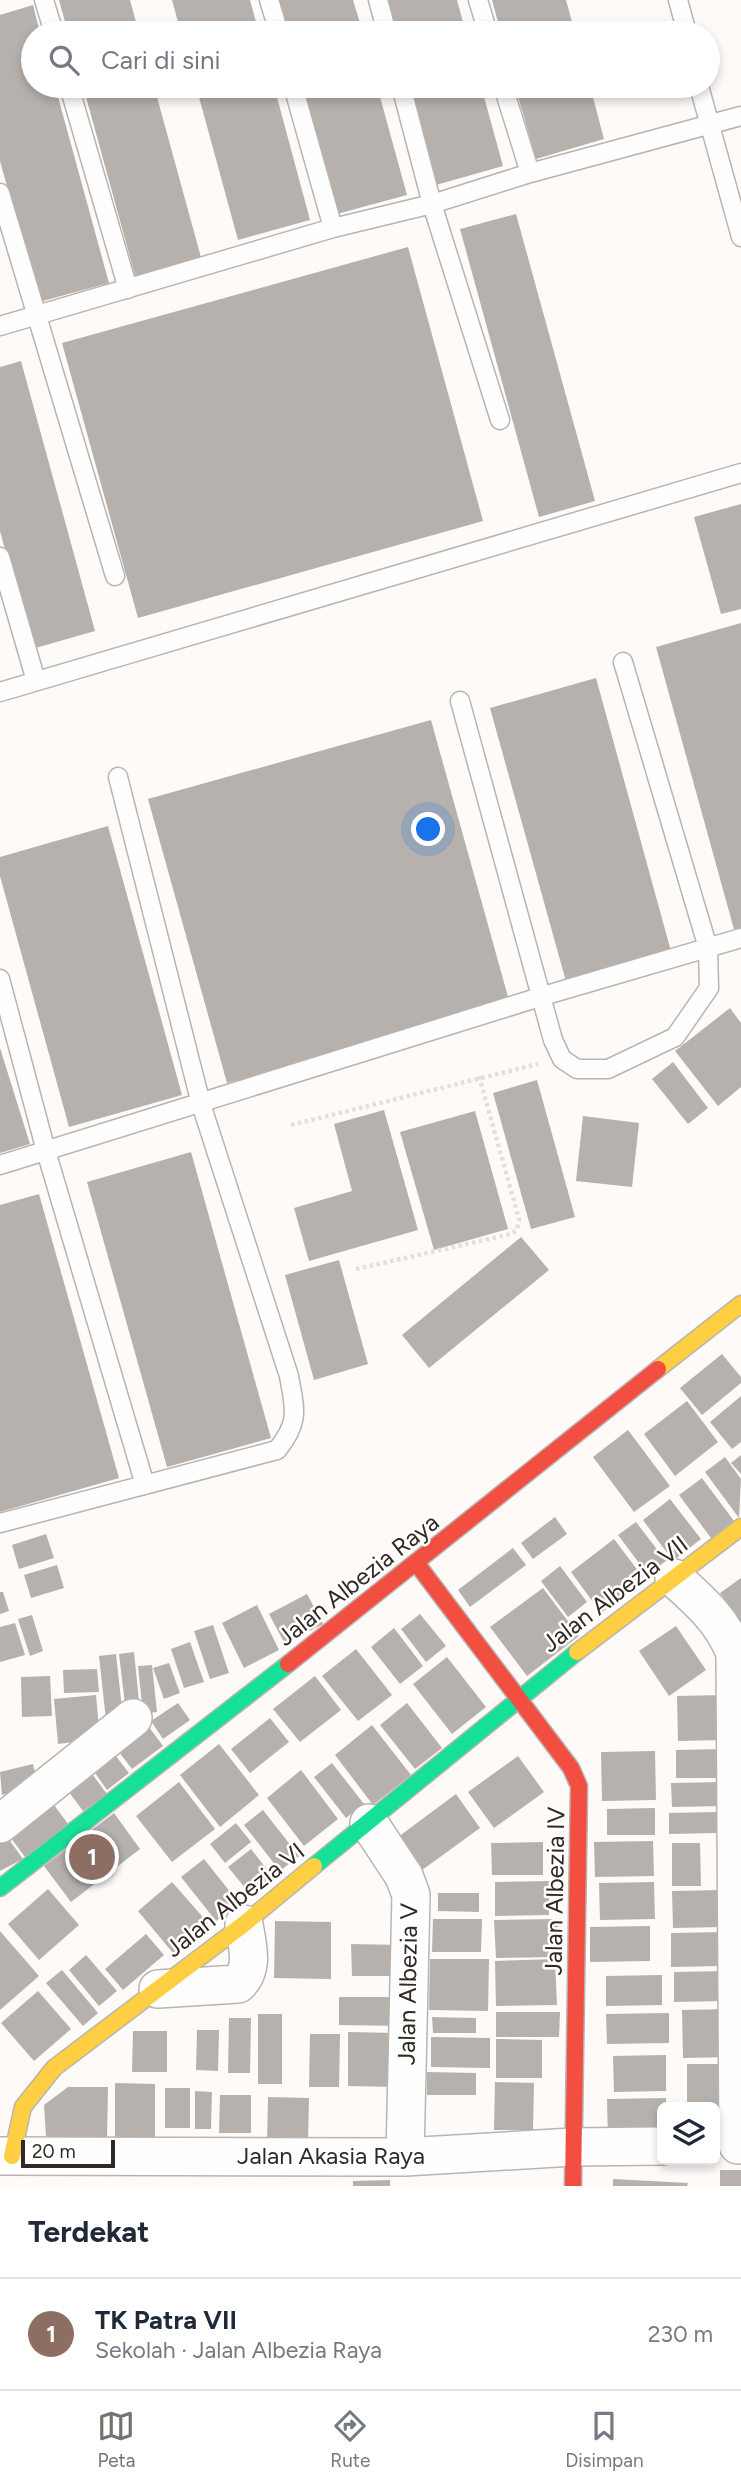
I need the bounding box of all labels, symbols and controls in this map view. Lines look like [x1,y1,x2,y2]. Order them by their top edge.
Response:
search box [21,21,720,98]
icon: search [45,41,83,79]
text: Cari di sini [101,44,221,76]
your location [411,812,445,846]
street label: Jalan Albezia Raya [271,1507,444,1652]
street label: Jalan Albezia VII [536,1529,693,1658]
street label: Jalan Albezia IV [539,1806,570,1976]
pin: 1 [69,1831,115,1883]
street label: Jalan Albezia VI [159,1836,310,1963]
street label: Jalan Albezia V [392,1902,423,2065]
map controls [657,2102,720,2165]
button: layers [657,2102,720,2165]
scale bar [21,2137,116,2169]
text: 20 m [32,2140,76,2163]
street label: Jalan Akasia Raya [237,2141,425,2170]
text: Terdekat [28,2213,149,2250]
text: TK Patra VII [95,2304,237,2336]
text: 1 [46,2320,56,2348]
text: 230 m [648,2320,713,2348]
text: Sekolah · Jalan Albezia Raya [95,2336,382,2364]
tab: Peta [97,2407,135,2472]
tab: Rute [330,2407,370,2472]
tab: Disimpan [565,2407,644,2472]

